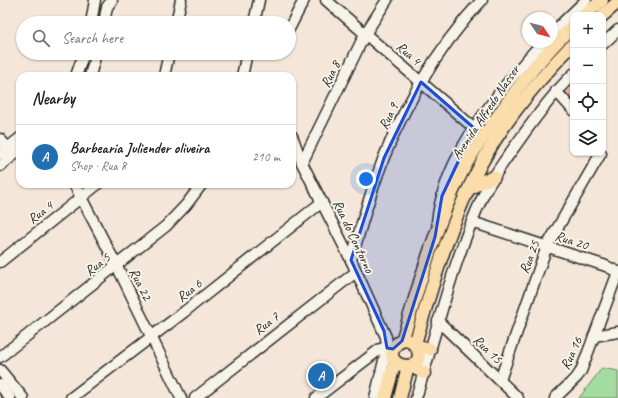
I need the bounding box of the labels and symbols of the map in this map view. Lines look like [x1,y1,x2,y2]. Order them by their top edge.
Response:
north arrow [522,12,558,48]
street label: Rua 4 [393,38,426,70]
street label: Rua 8 [317,57,345,90]
street label: Avenida Alfredo Nasser [448,60,524,163]
street label: Rua 9 [375,99,403,132]
your location [356,169,376,189]
street label: Rua 4 [24,196,58,228]
street label: Rua do Contorno [329,197,378,276]
street label: Rua 20 [553,227,592,254]
street label: Rua 25 [515,238,544,276]
street label: Rua 5 [81,249,114,280]
street label: Rua 22 [125,265,156,305]
street label: Rua 6 [173,275,206,306]
street label: Rua 7 [250,308,283,339]
street label: Rua 15 [470,331,506,368]
street label: Rua 16 [557,334,587,372]
pin: A [308,361,334,391]

